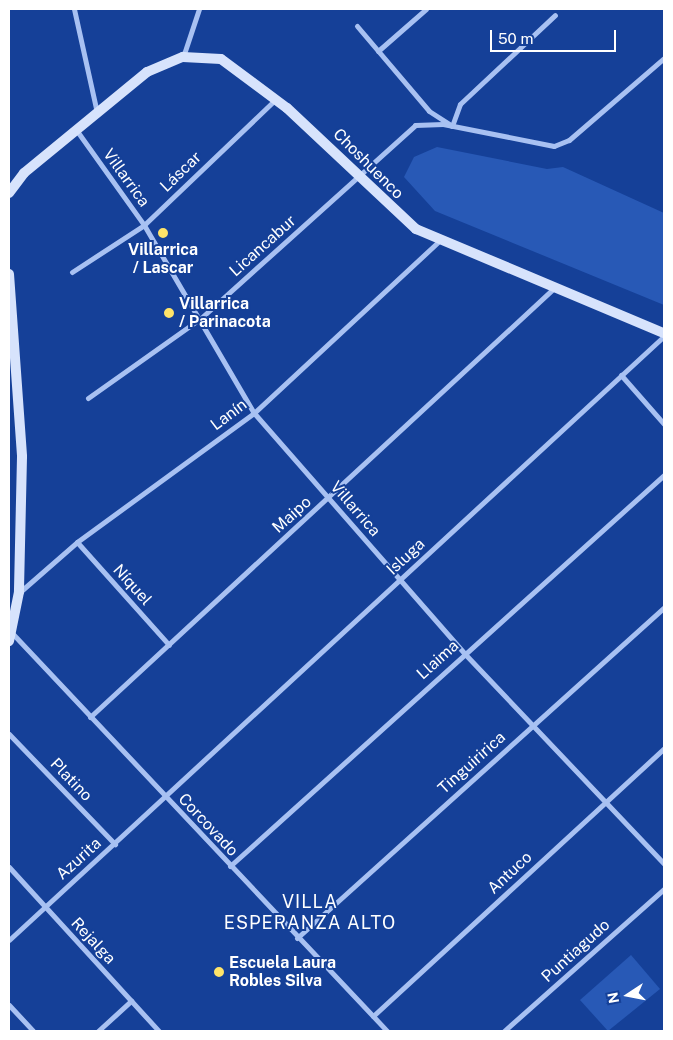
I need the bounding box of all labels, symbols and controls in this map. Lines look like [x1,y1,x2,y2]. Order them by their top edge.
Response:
scale bar [493,20,619,52]
text: 50 m [498,30,533,47]
street label: Choshuenco [329,125,407,203]
street label: Villarrica [99,145,153,211]
street label: Láscar [157,148,205,196]
street label: Licancabur [226,211,300,281]
marker: Villarrica / Lascar [157,227,169,239]
place label: Villarrica / Lascar [128,240,198,278]
place label: Villarrica / Parinacota [179,294,271,332]
marker: Villarrica / Parinacota [163,307,175,319]
street label: Lanín [207,395,251,435]
street label: Villarrica [326,477,384,541]
street label: Maipo [269,493,315,537]
street label: Isluga [383,535,429,579]
street label: Níquel [109,560,155,610]
street label: Llaima [413,636,463,684]
street label: Tinguiririca [434,728,510,798]
street label: Platino [46,755,96,805]
street label: Corcovado [174,790,242,860]
street label: Azurita [53,834,105,884]
street label: Antuco [484,848,536,898]
district label: VILLA ESPERANZA ALTO [222,892,398,934]
street label: Rejalga [67,914,119,968]
street label: Puntiagudo [538,915,614,987]
place label: Escuela Laura Robles Silva [229,953,336,991]
marker: Escuela Laura Robles Silva [213,966,225,978]
north arrow [603,970,653,1020]
text: N [604,991,622,1005]

